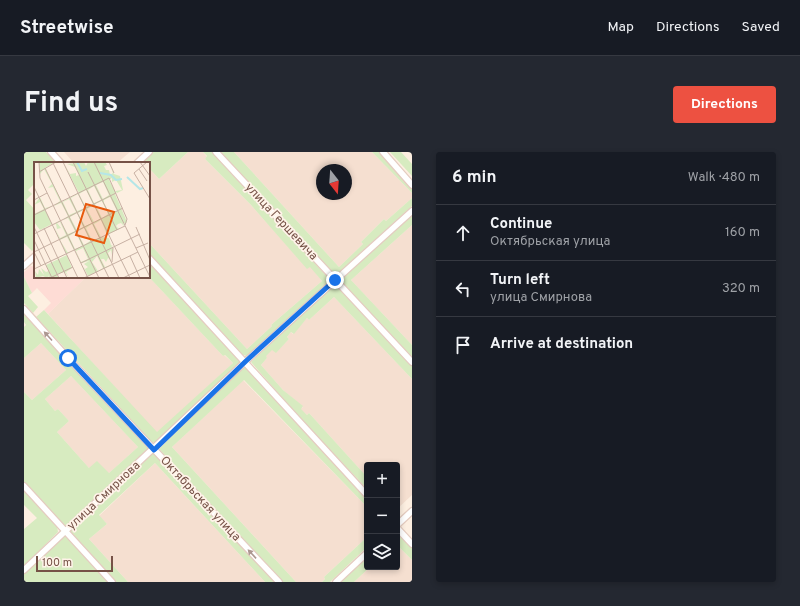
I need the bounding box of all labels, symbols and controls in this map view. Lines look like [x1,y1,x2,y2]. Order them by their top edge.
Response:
text: Streetwise [20,16,113,40]
text: Map [608,19,634,36]
text: Directions [656,19,720,36]
text: Saved [742,19,780,36]
text: Find us [24,86,118,122]
button: Directions [673,86,776,123]
inset map [34,162,150,278]
north arrow [316,164,352,200]
text: 6 min [452,167,496,189]
text: Walk · 480 m [688,170,760,186]
street label: улица Гершевича [241,180,321,264]
text: Continue [490,215,552,234]
icon: ahead [452,222,474,244]
text: 160 m [725,225,760,241]
text: Октябрьская улица [490,234,610,250]
route end [326,271,344,289]
text: Turn left [490,271,550,290]
icon: left [452,278,474,300]
text: 320 m [722,281,760,297]
text: улица Смирнова [490,290,592,306]
one-way arrow [43,331,53,341]
icon: arrive [452,334,474,356]
text: Arrive at destination [490,335,633,354]
route start [59,349,77,367]
street label: Октябрьская улица [156,453,244,545]
street label: улица Смирнова [64,458,144,534]
map controls [364,462,400,570]
button: + [364,462,400,498]
button: − [364,498,400,534]
button: layers [364,534,400,570]
one-way arrow [247,549,257,559]
scale bar [36,554,113,573]
text: 100 m [42,556,72,570]

